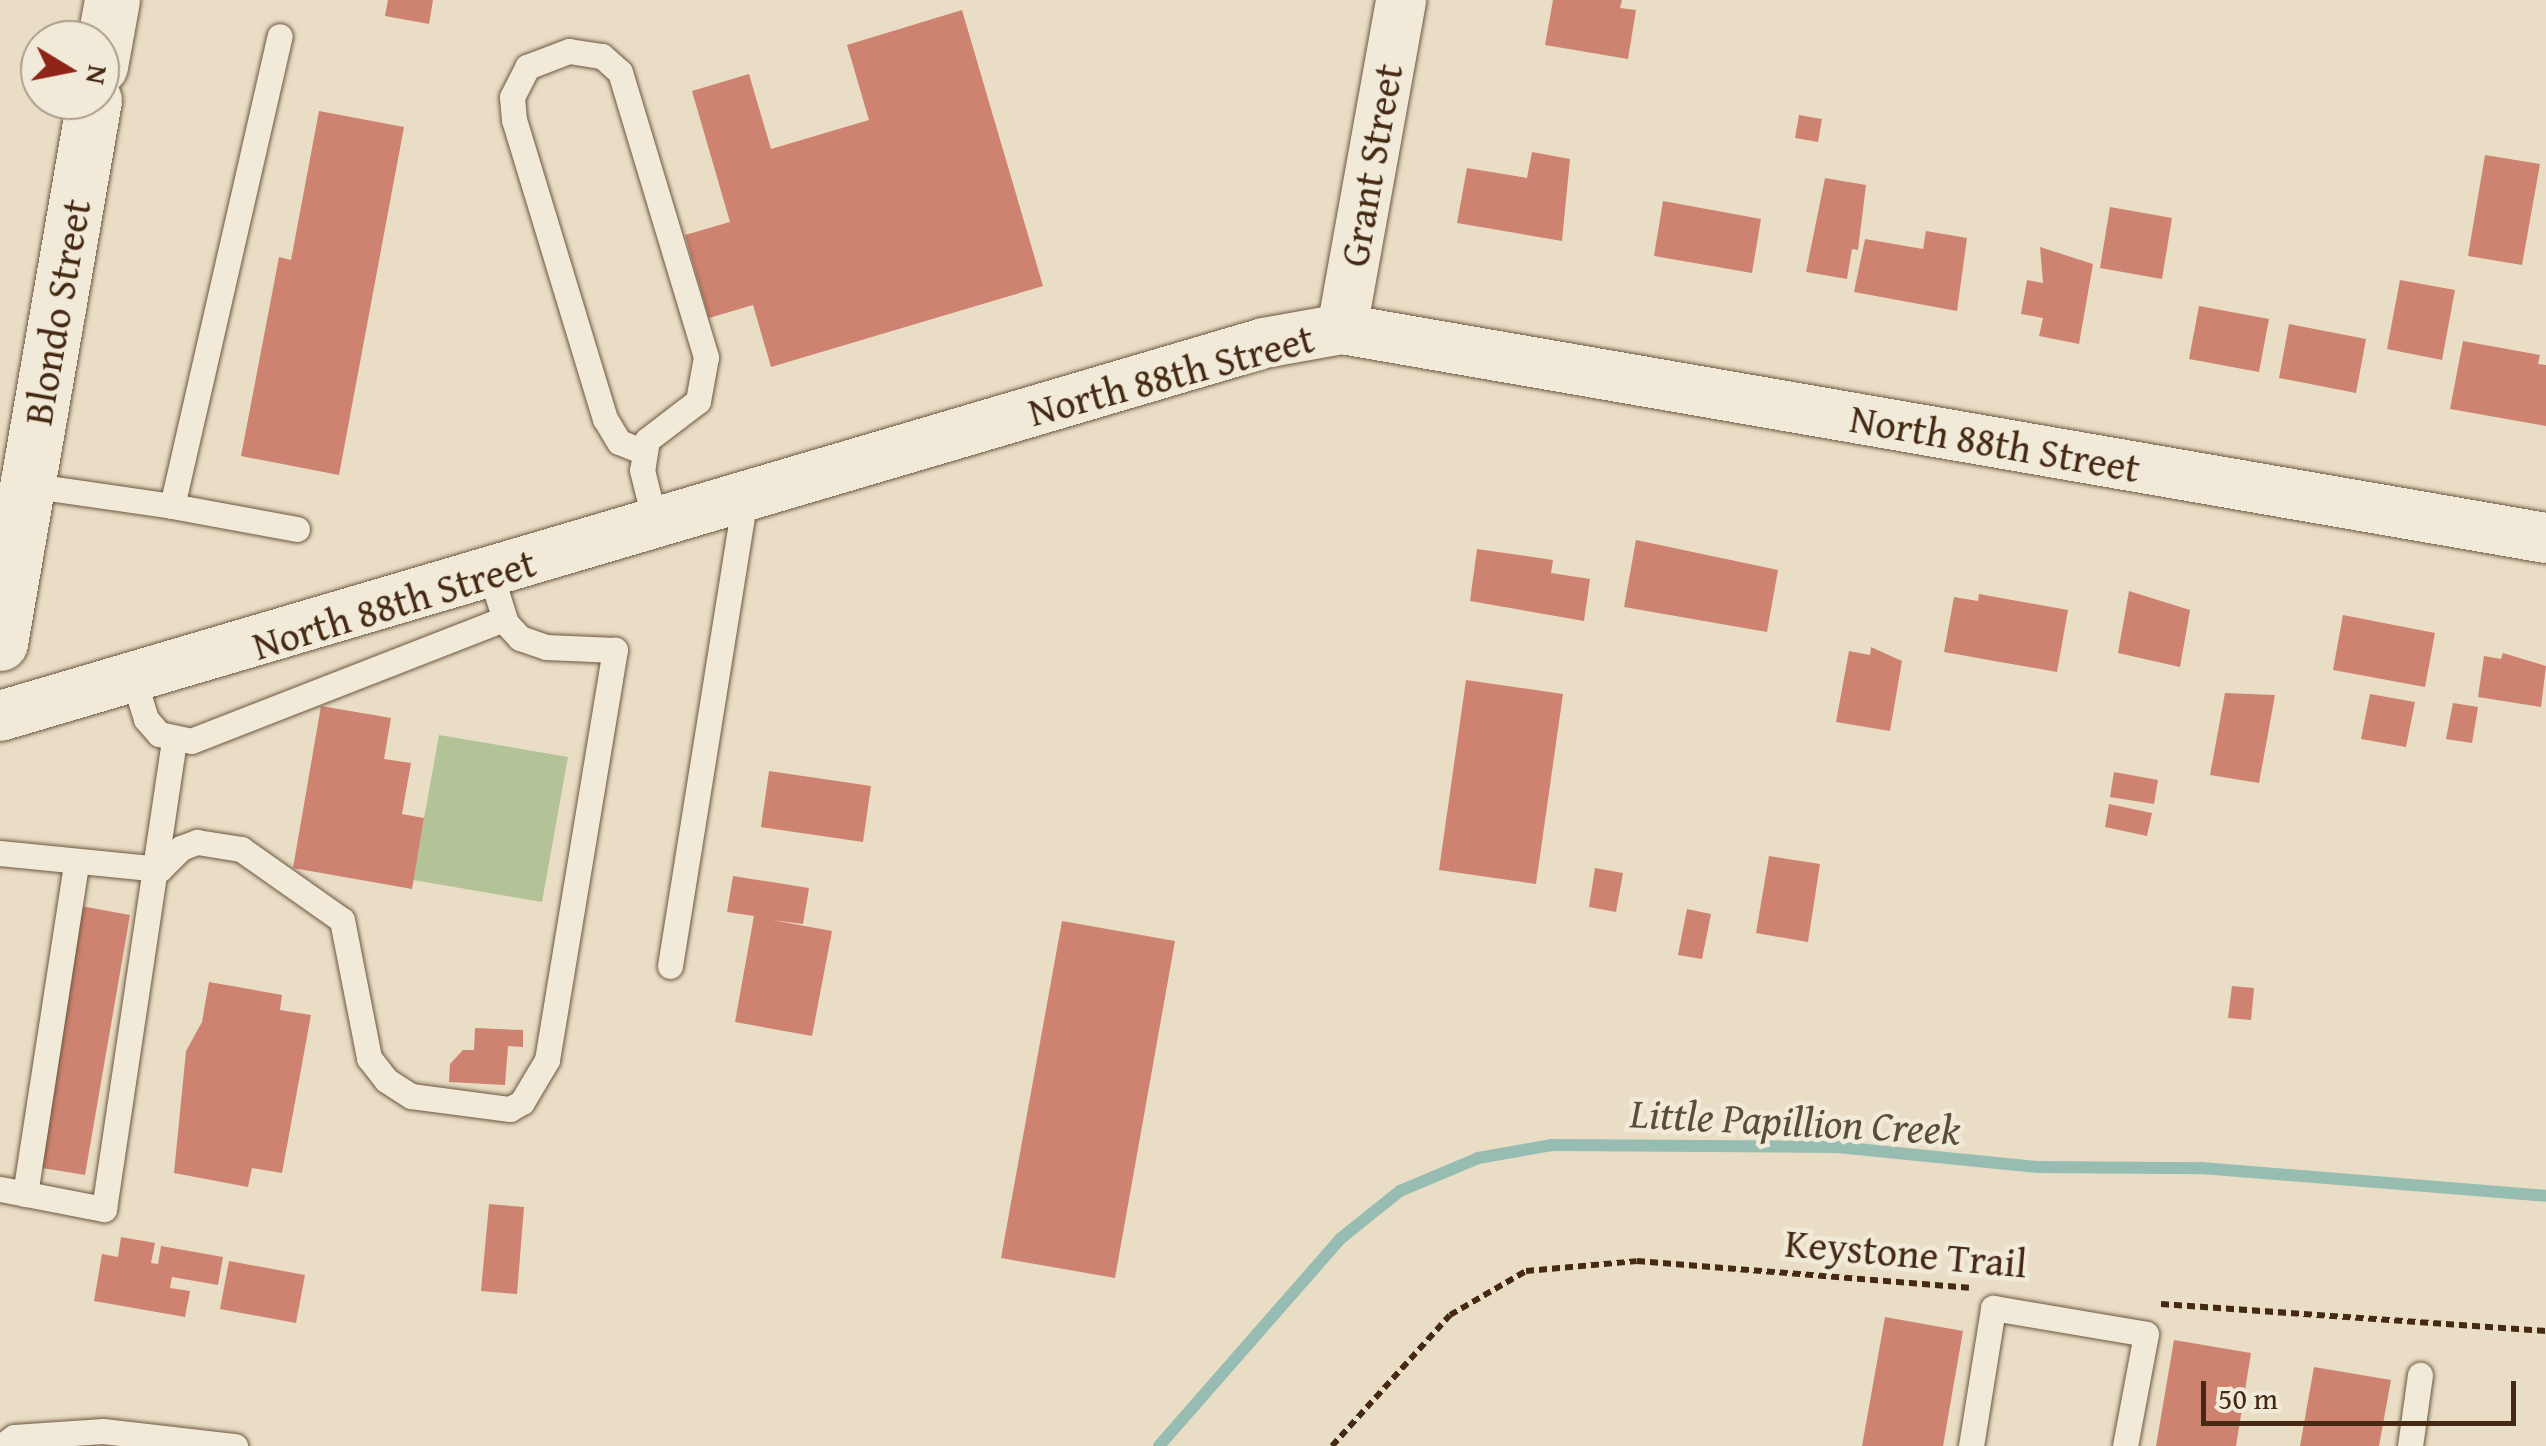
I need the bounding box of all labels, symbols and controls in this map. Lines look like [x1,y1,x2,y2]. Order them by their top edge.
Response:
north arrow [20,20,120,120]
street label: Grant Street [1330,60,1412,270]
text: N [76,62,120,88]
street label: Blondo Street [14,195,100,429]
street label: North 88th Street [1023,314,1319,436]
street label: North 88th Street [1846,394,2144,492]
street label: North 88th Street [247,538,541,670]
water label: Little Papillion Creek [1629,1087,1961,1155]
street label: Keystone Trail [1783,1219,2029,1287]
scale bar [2206,1361,2521,1423]
text: 50 m [2218,1376,2278,1420]

